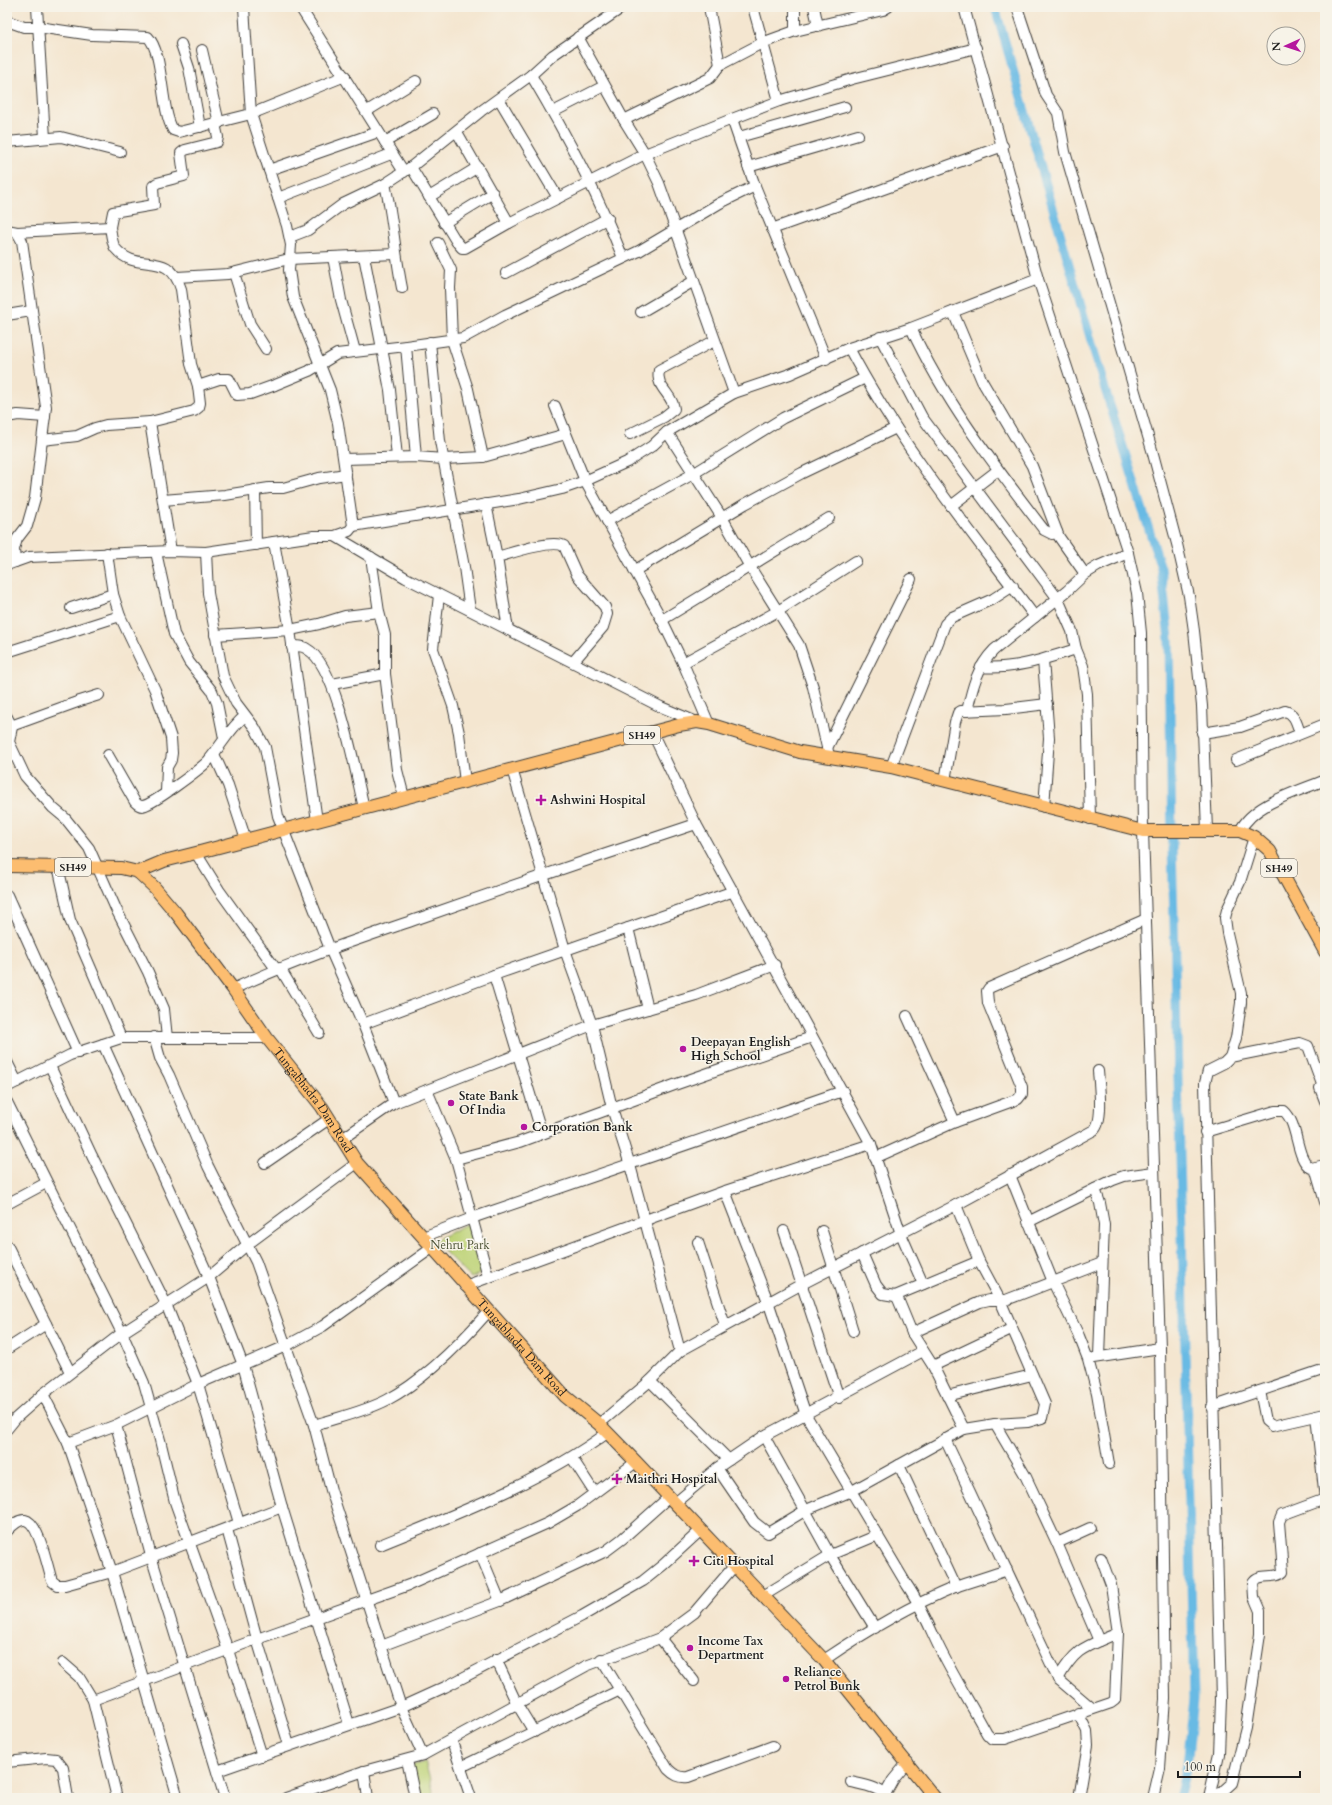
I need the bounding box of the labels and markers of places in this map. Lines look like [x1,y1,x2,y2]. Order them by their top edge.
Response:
place label: Ashwini Hospital [550,792,646,808]
marker: Ashwini Hospital [535,794,547,806]
place label: Deepayan English High School [691,1034,791,1064]
marker: Deepayan English High School [678,1044,688,1054]
place label: State Bank Of India [459,1088,519,1118]
marker: State Bank Of India [446,1098,456,1108]
place label: Corporation Bank [532,1119,633,1135]
marker: Corporation Bank [519,1122,529,1132]
place label: Maithri Hospital [626,1471,718,1487]
marker: Maithri Hospital [611,1473,623,1485]
place label: Citi Hospital [703,1553,774,1569]
marker: Citi Hospital [688,1555,700,1567]
place label: Income Tax Department [698,1633,764,1663]
marker: Income Tax Department [685,1643,695,1653]
place label: Reliance Petrol Bunk [794,1664,861,1694]
marker: Reliance Petrol Bunk [781,1674,791,1684]

